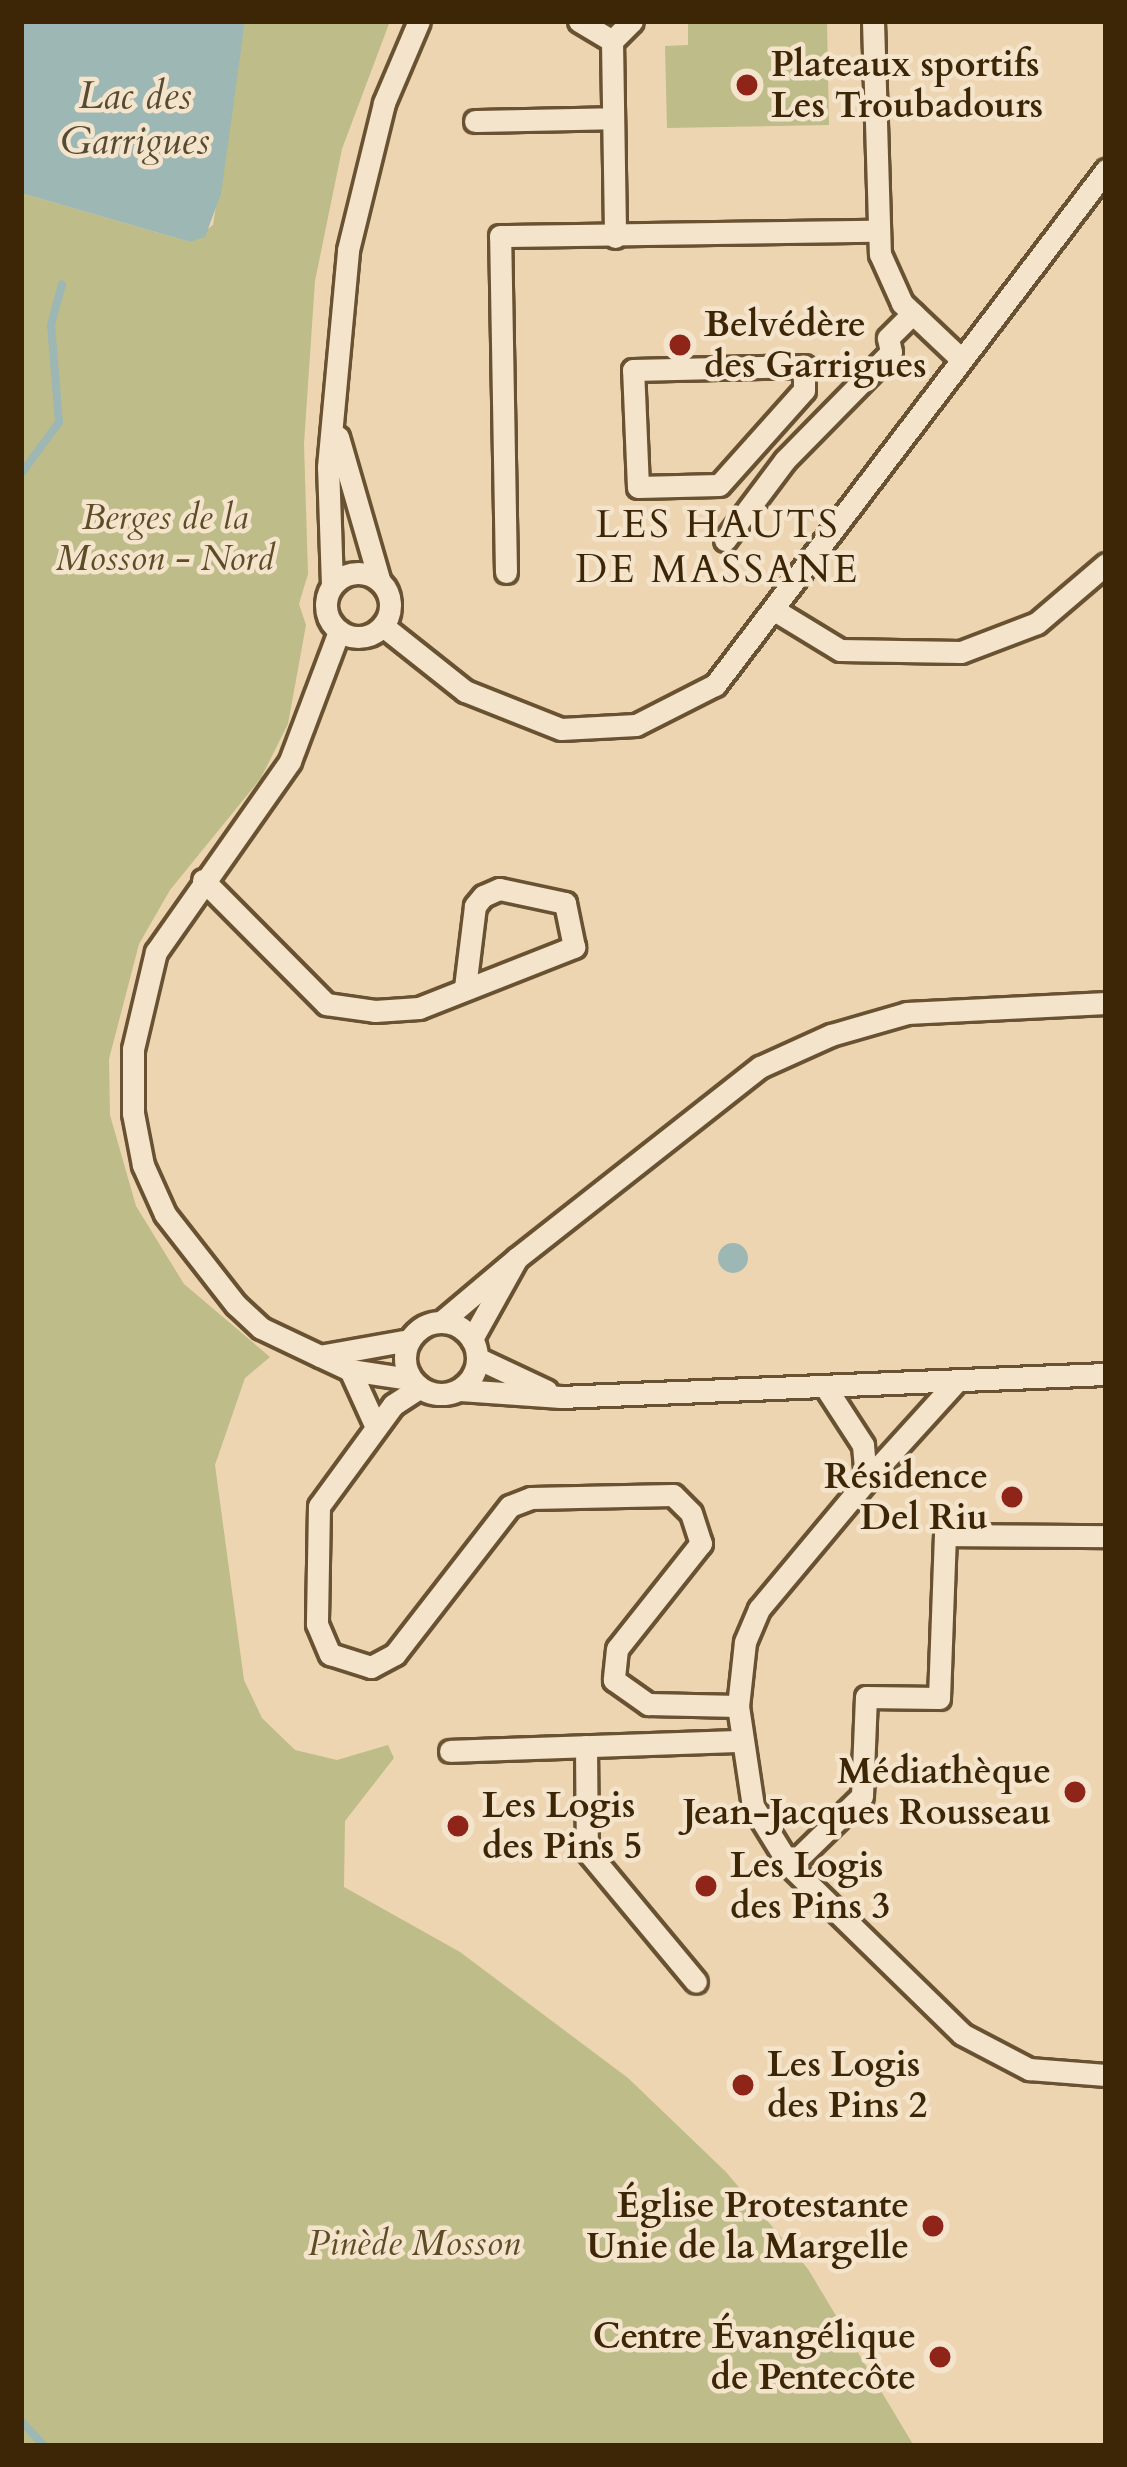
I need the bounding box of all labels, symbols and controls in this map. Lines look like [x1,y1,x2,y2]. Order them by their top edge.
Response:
place label: Plateaux sportifs Les Troubadours [771,42,1043,127]
marker: Plateaux sportifs Les Troubadours [734,72,760,98]
water label: Lac des Garrigues [60,74,210,165]
place label: Belvédère des Garrigues [704,302,927,387]
marker: Belvédère des Garrigues [667,332,693,358]
park label: Berges de la Mosson - Nord [56,495,274,580]
district label: LES HAUTS DE MASSANE [576,503,860,594]
place label: Résidence Del Riu [824,1454,988,1539]
marker: Résidence Del Riu [999,1484,1025,1510]
place label: Médiathèque Jean-Jacques Rousseau [683,1749,1051,1834]
marker: Médiathèque Jean-Jacques Rousseau [1062,1779,1088,1805]
place label: Les Logis des Pins 5 [482,1783,642,1868]
marker: Les Logis des Pins 5 [445,1813,471,1839]
place label: Les Logis des Pins 3 [730,1843,890,1928]
marker: Les Logis des Pins 3 [693,1873,719,1899]
place label: Les Logis des Pins 2 [767,2042,927,2127]
marker: Les Logis des Pins 2 [730,2072,756,2098]
place label: Église Protestante Unie de la Margelle [587,2183,909,2268]
marker: Église Protestante Unie de la Margelle [920,2213,946,2239]
park label: Pinède Mosson [308,2222,520,2266]
place label: Centre Évangélique de Pentecôte [593,2314,916,2399]
marker: Centre Évangélique de Pentecôte [927,2344,953,2370]

